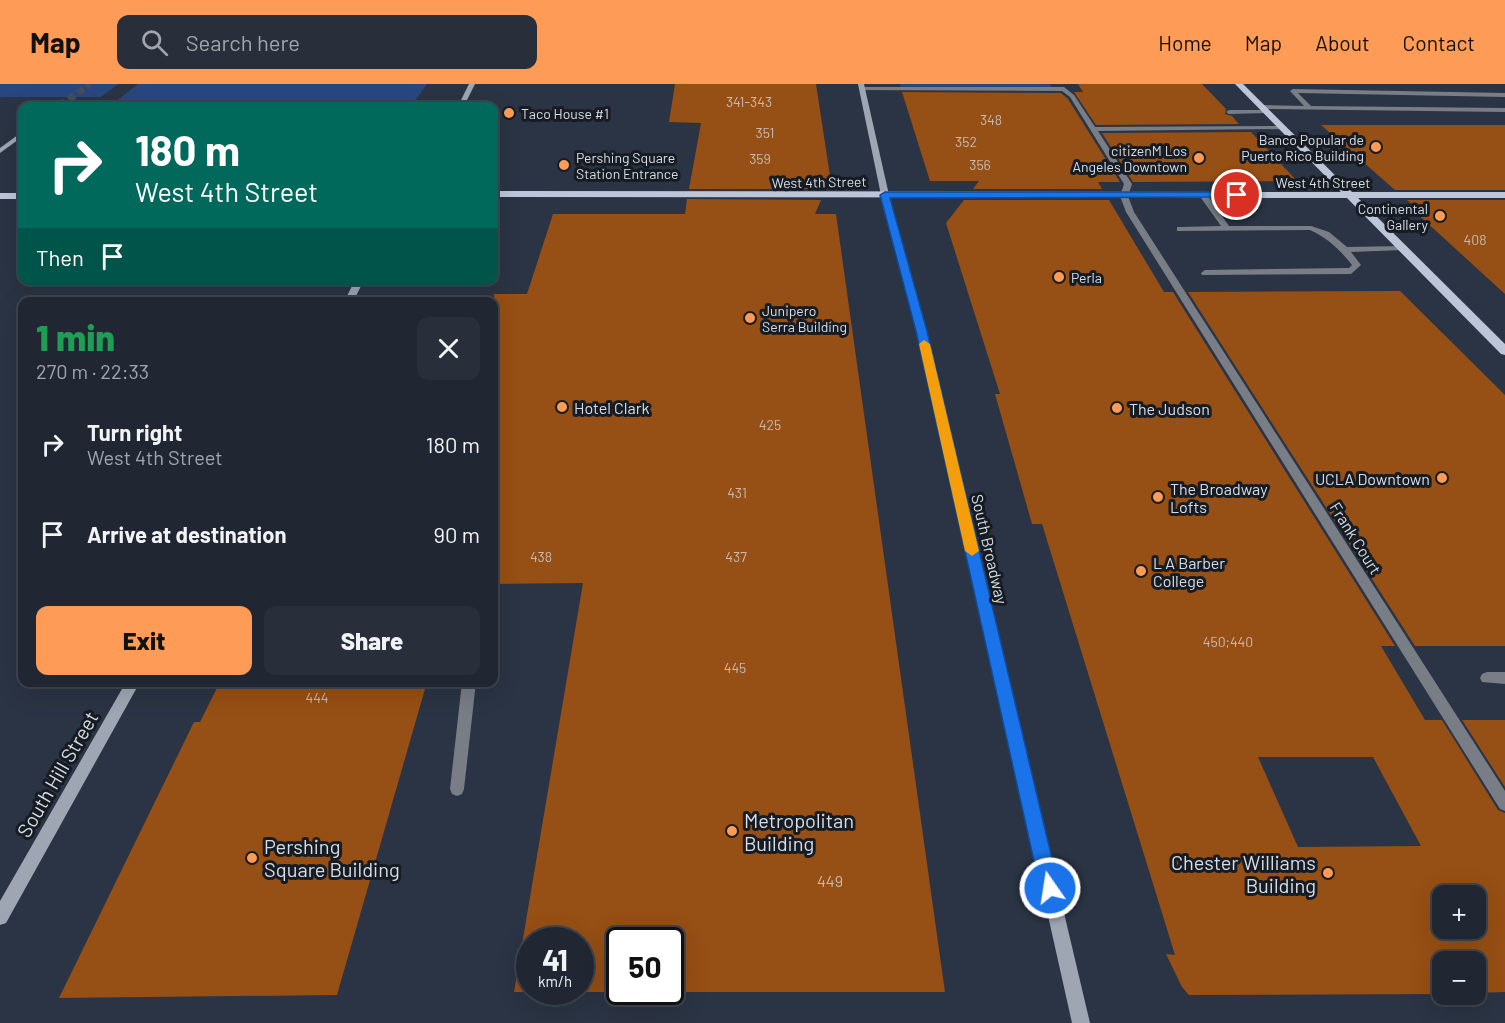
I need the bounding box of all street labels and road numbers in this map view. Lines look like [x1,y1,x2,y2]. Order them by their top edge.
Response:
street label: West 4th Street [771,173,867,191]
street label: West 4th Street [1276,174,1370,191]
street label: South Broadway [968,492,1012,607]
street label: Frank Court [1326,498,1386,578]
street label: South Hill Street [11,707,103,841]

